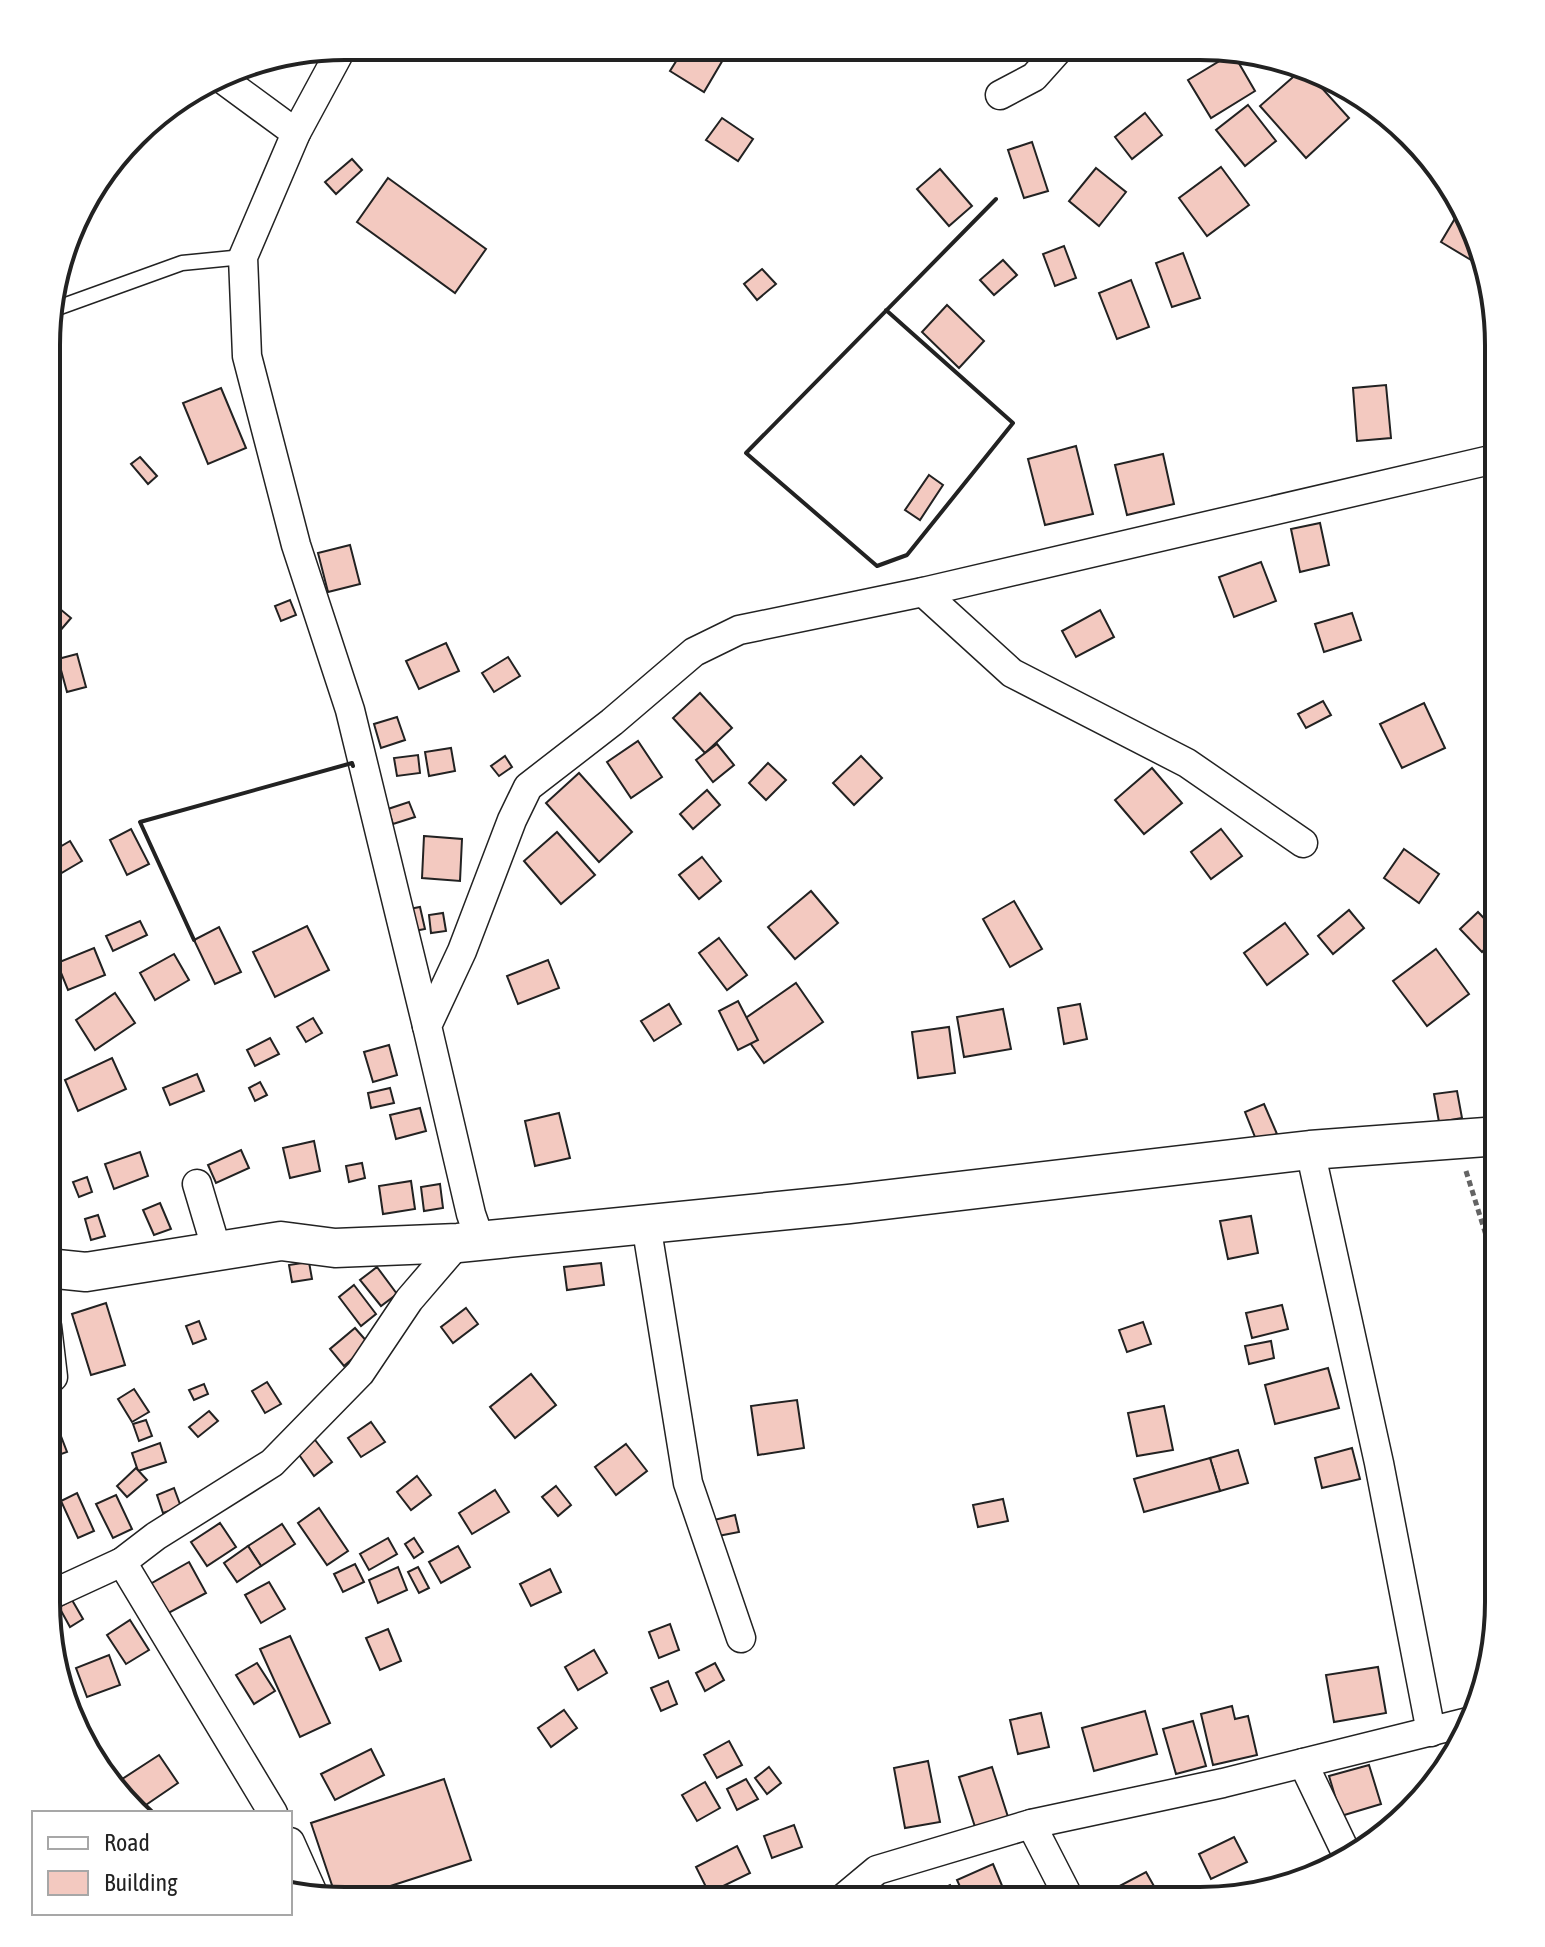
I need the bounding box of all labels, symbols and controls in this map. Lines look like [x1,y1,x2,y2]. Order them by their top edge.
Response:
legend [32,1811,292,1915]
text: Road [104,1829,150,1856]
text: Building [104,1869,178,1896]

